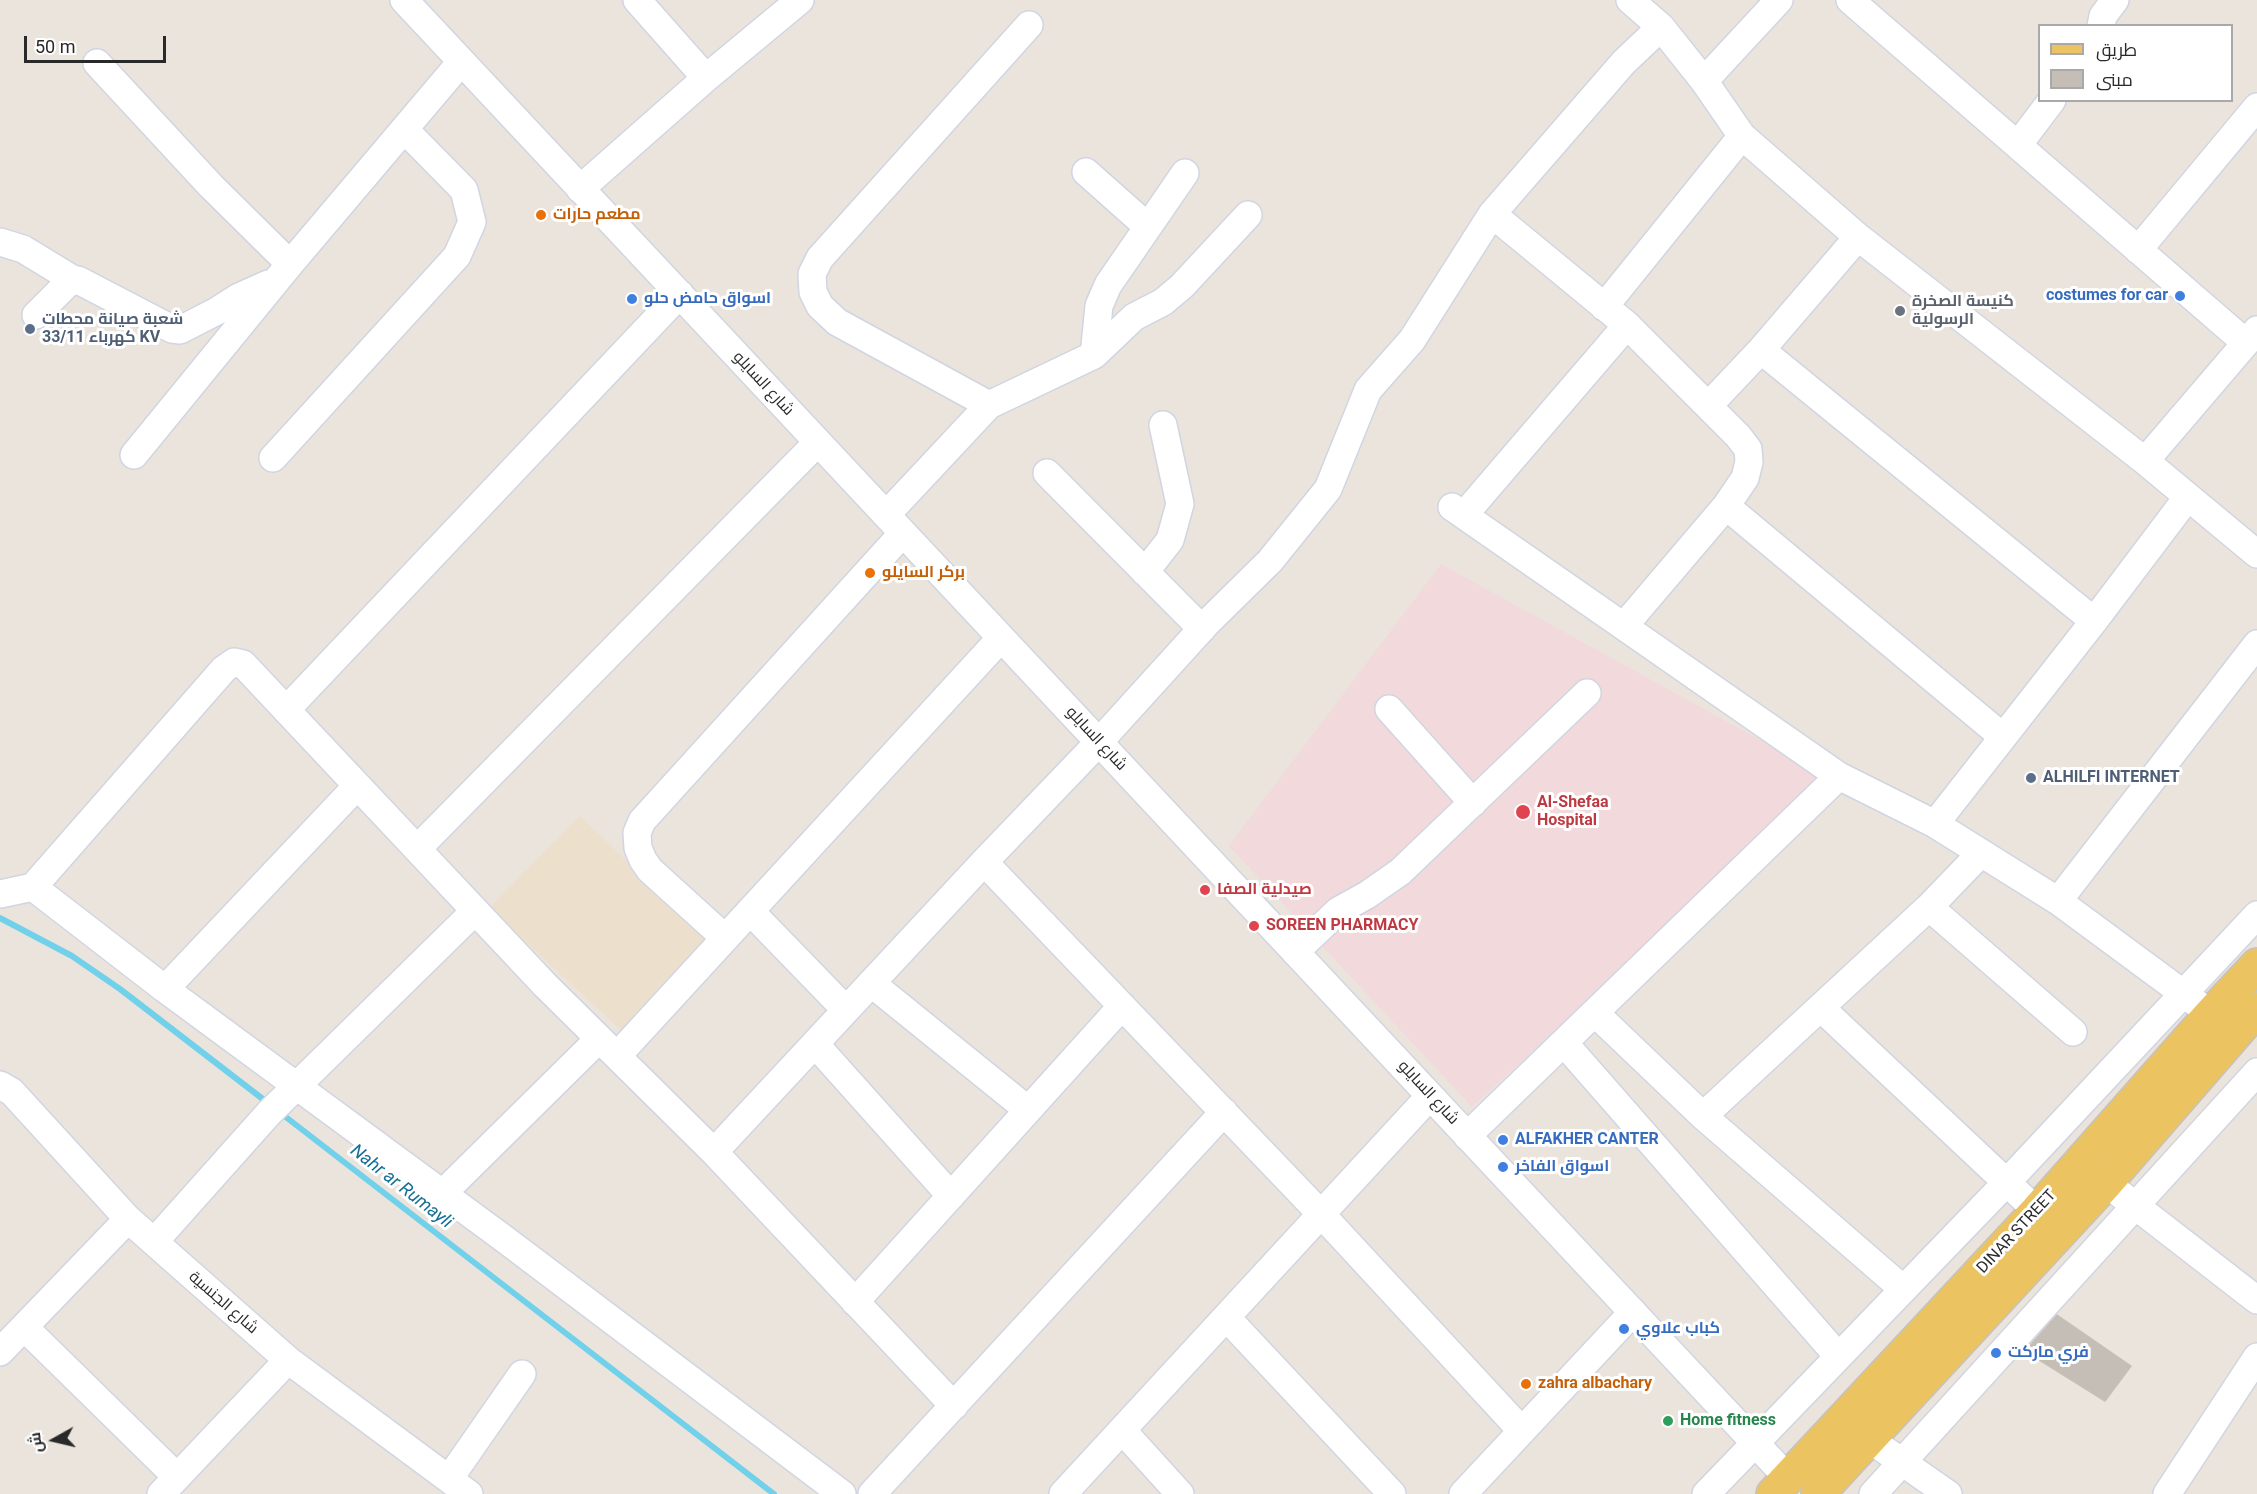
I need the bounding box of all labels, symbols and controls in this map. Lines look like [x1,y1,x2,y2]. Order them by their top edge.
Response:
scale bar [27,24,170,62]
legend [2038,24,2233,102]
text: 50 m [35,36,75,57]
text: طريق [2096,39,2137,60]
text: مبنى [2096,69,2133,90]
place label: مطعم حارات [553,205,641,225]
marker: مطعم حارات [534,208,548,222]
place label: costumes for car [2046,286,2168,306]
place label: اسواق حامض حلو [644,289,771,309]
marker: costumes for car [2173,289,2187,303]
marker: اسواق حامض حلو [625,292,639,306]
place label: كنيسة الصخرة الرسولية [1912,292,2014,330]
marker: كنيسة الصخرة الرسولية [1893,304,1907,318]
place label: شعبة صيانة محطات كهرباء 33/11 KV [42,310,183,348]
marker: شعبة صيانة محطات كهرباء 33/11 KV [23,322,37,336]
street label: شارع السايلو [729,348,797,420]
place label: بركر السايلو [882,563,965,583]
marker: بركر السايلو [863,566,877,580]
street label: شارع السايلو [1062,703,1130,775]
place label: ALHILFI INTERNET [2043,768,2180,788]
marker: ALHILFI INTERNET [2024,771,2038,785]
place label: Al-Shefaa Hospital [1537,793,1609,831]
marker: Al-Shefaa Hospital [1514,803,1532,821]
place label: صيدلية الصفا [1217,880,1312,900]
marker: صيدلية الصفا [1198,883,1212,897]
place label: SOREEN PHARMACY [1266,916,1418,936]
marker: SOREEN PHARMACY [1247,919,1261,933]
street label: شارع السايلو [1394,1057,1462,1129]
place label: ALFAKHER CANTER [1515,1130,1659,1150]
marker: ALFAKHER CANTER [1496,1133,1510,1147]
water label: Nahr ar Rumayli [346,1140,456,1234]
place label: اسواق الفاخر [1515,1157,1609,1177]
marker: اسواق الفاخر [1496,1160,1510,1174]
street label: DINAR STREET [1973,1186,2061,1278]
street label: شارع الجنسية [184,1268,262,1338]
place label: كباب علاوي [1636,1319,1720,1339]
marker: كباب علاوي [1617,1322,1631,1336]
place label: فري ماركت [2008,1343,2089,1363]
marker: فري ماركت [1989,1346,2003,1360]
place label: zahra albachary [1538,1374,1652,1394]
marker: zahra albachary [1519,1377,1533,1391]
north arrow [24,1410,84,1470]
place label: Home fitness [1680,1411,1776,1431]
marker: Home fitness [1661,1414,1675,1428]
text: ش [25,1431,47,1454]

